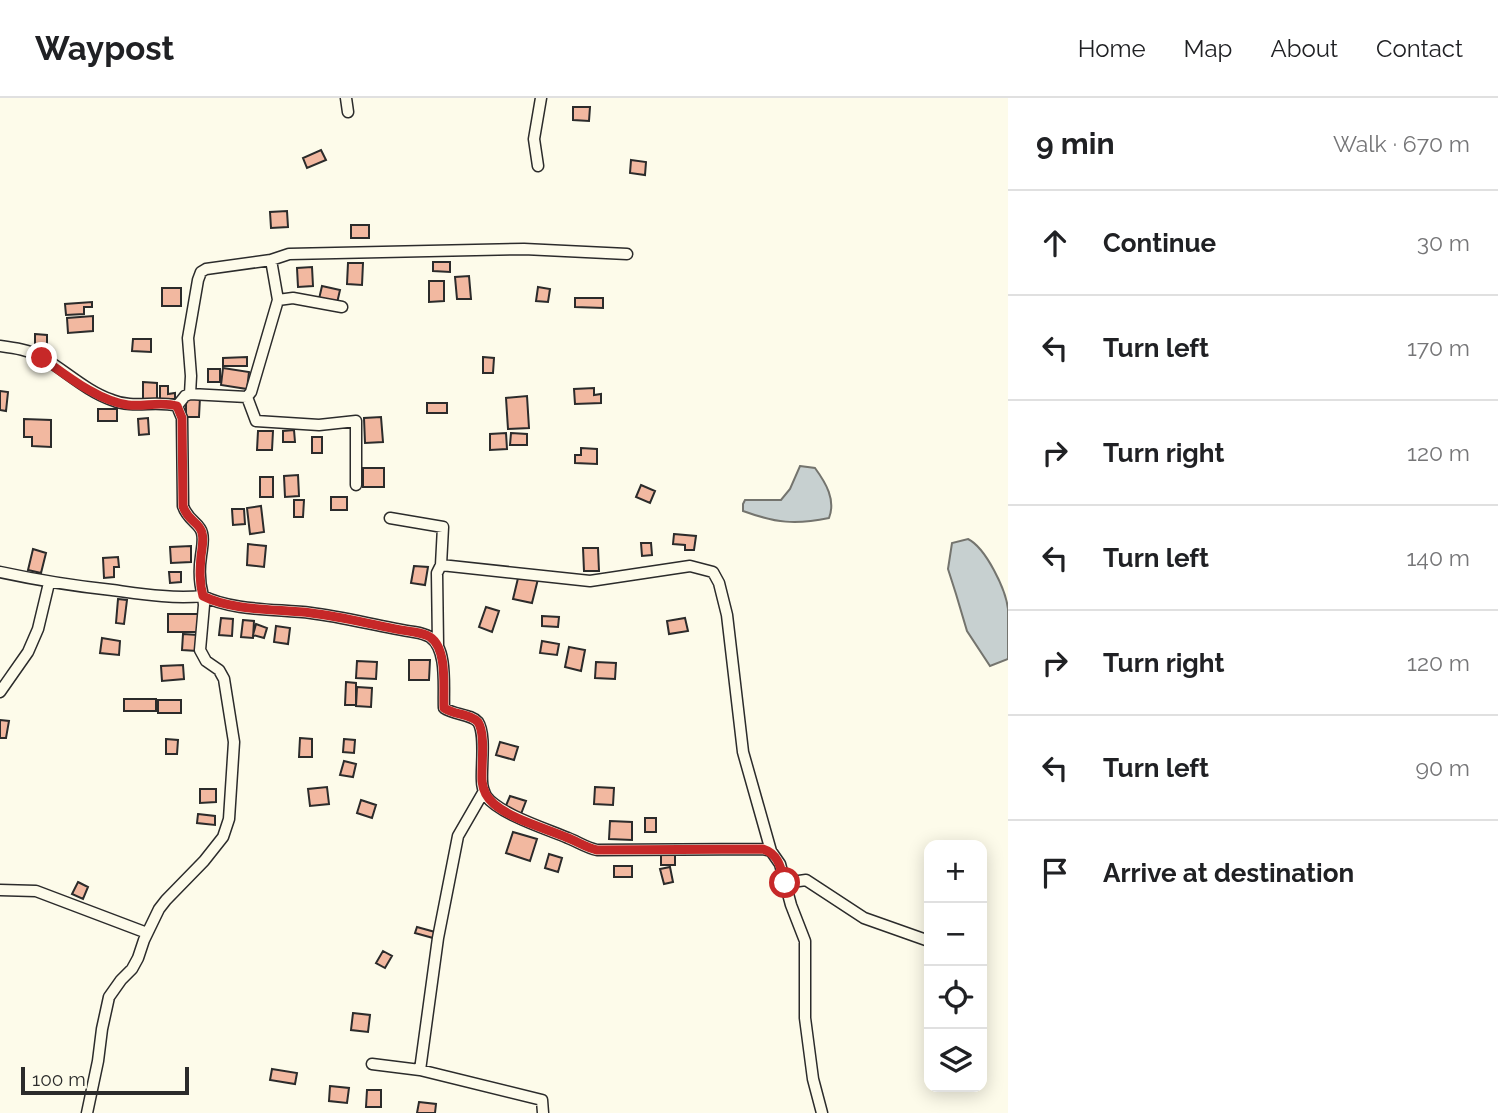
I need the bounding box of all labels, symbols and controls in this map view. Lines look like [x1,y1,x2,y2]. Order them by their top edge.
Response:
text: Waypost [35,29,174,68]
text: Home [1078,34,1146,63]
text: Map [1184,34,1232,63]
text: About [1270,34,1338,63]
text: Contact [1376,34,1463,63]
text: 9 min [1036,126,1115,161]
text: Walk · 670 m [1333,130,1470,157]
icon: ahead [1036,224,1074,262]
text: Continue [1103,228,1216,258]
text: 30 m [1417,229,1470,256]
icon: left [1036,329,1074,367]
text: Turn left [1103,333,1209,363]
text: 170 m [1407,334,1470,361]
route end [26,342,57,373]
icon: right [1036,434,1074,472]
text: Turn right [1103,438,1224,468]
text: 120 m [1407,439,1470,466]
icon: left [1036,539,1074,577]
text: Turn left [1103,543,1209,573]
text: 140 m [1407,544,1470,571]
icon: right [1036,644,1074,682]
text: Turn right [1103,648,1224,678]
text: 120 m [1407,649,1470,676]
icon: left [1036,749,1074,787]
text: Turn left [1103,753,1209,783]
text: 90 m [1415,754,1470,781]
map controls [924,840,987,1092]
button: + [924,840,987,903]
icon: arrive [1036,854,1074,892]
text: Arrive at destination [1103,858,1354,888]
route start [769,867,800,898]
button: − [924,903,987,966]
button: locate [924,966,987,1029]
button: layers [924,1029,987,1092]
scale bar [21,1064,189,1096]
text: 100 m [32,1068,86,1090]

